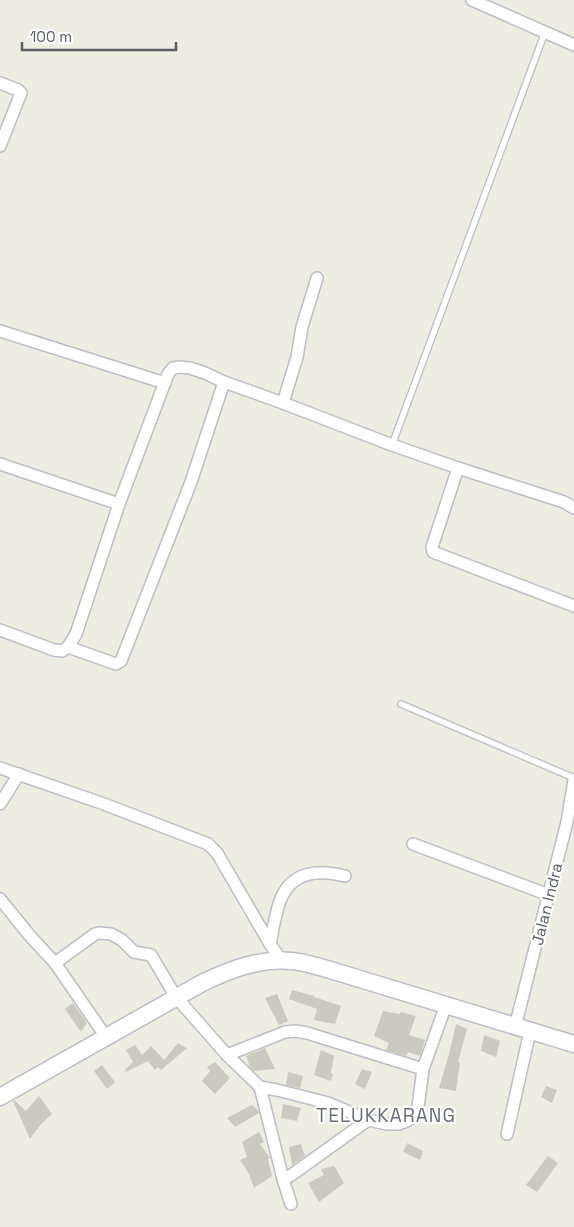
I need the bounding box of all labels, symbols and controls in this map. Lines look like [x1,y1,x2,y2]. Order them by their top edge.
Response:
scale bar [22,20,176,52]
text: 100 m [30,27,72,46]
street label: Jalan Indra [527,861,567,947]
district label: TELUKKARANG [316,1103,456,1128]

